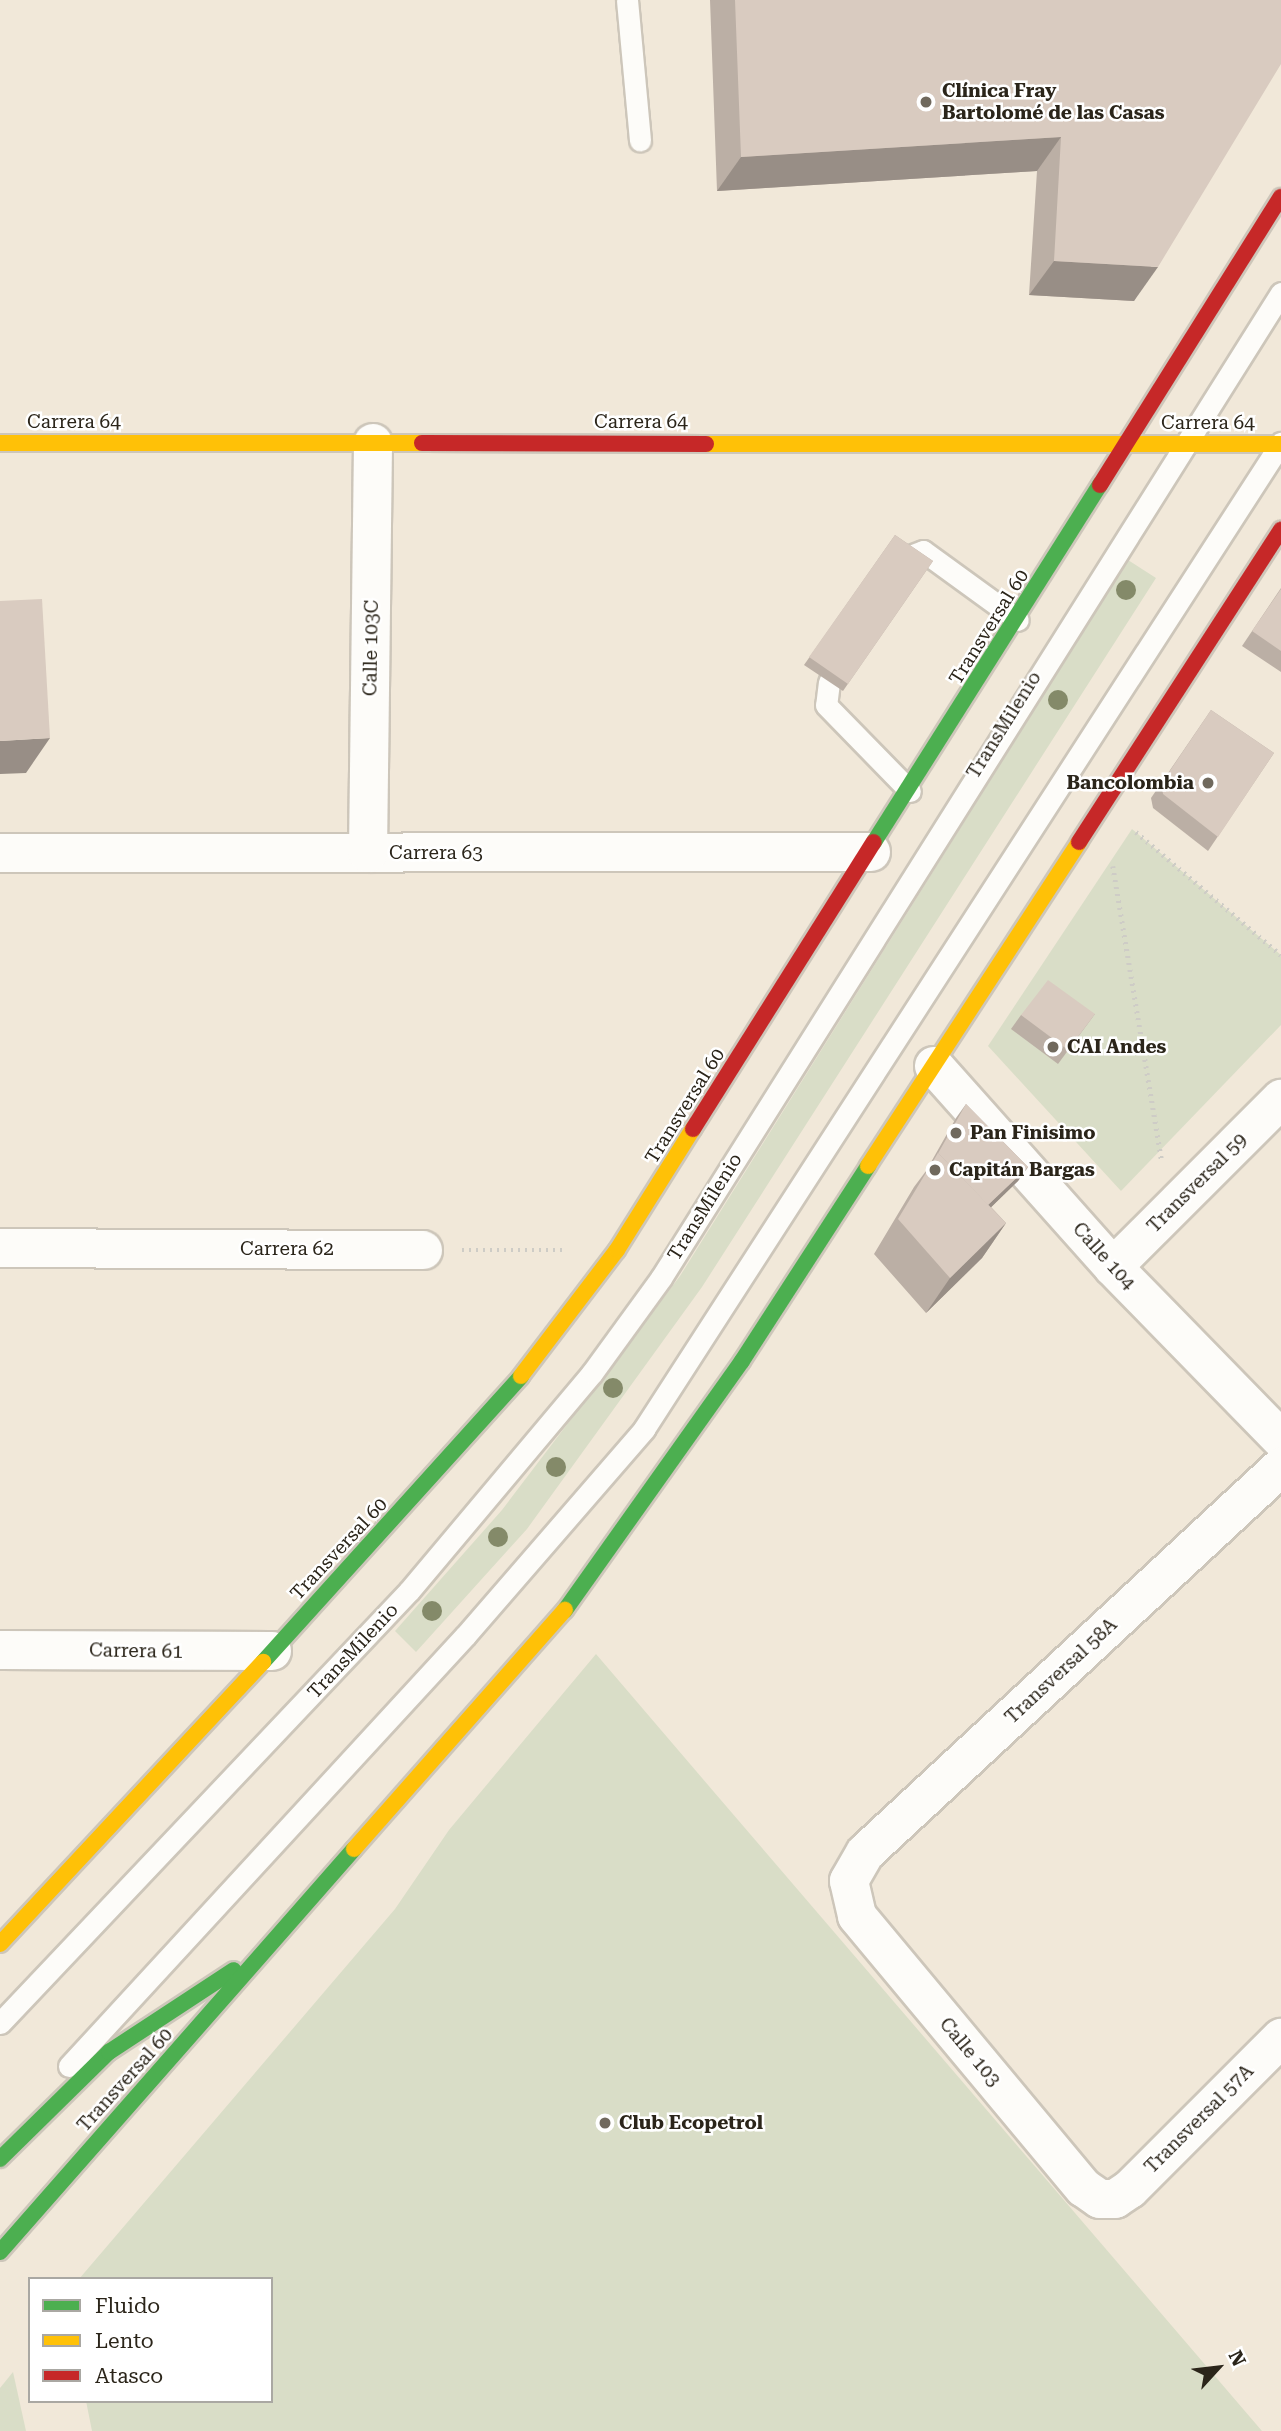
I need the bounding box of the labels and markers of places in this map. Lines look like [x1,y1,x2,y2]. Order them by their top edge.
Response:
place label: Clínica Fray Bartolomé de las Casas [942,80,1165,124]
marker: Clínica Fray Bartolomé de las Casas [916,92,936,112]
place label: Bancolombia [1066,772,1194,794]
marker: Bancolombia [1200,775,1216,791]
place label: CAI Andes [1067,1036,1166,1058]
marker: CAI Andes [1045,1039,1061,1055]
place label: Pan Finisimo [970,1122,1095,1144]
marker: Pan Finisimo [948,1125,964,1141]
place label: Capitán Bargas [949,1159,1095,1181]
marker: Capitán Bargas [927,1162,943,1178]
place label: Club Ecopetrol [619,2112,763,2134]
marker: Club Ecopetrol [597,2115,613,2131]

